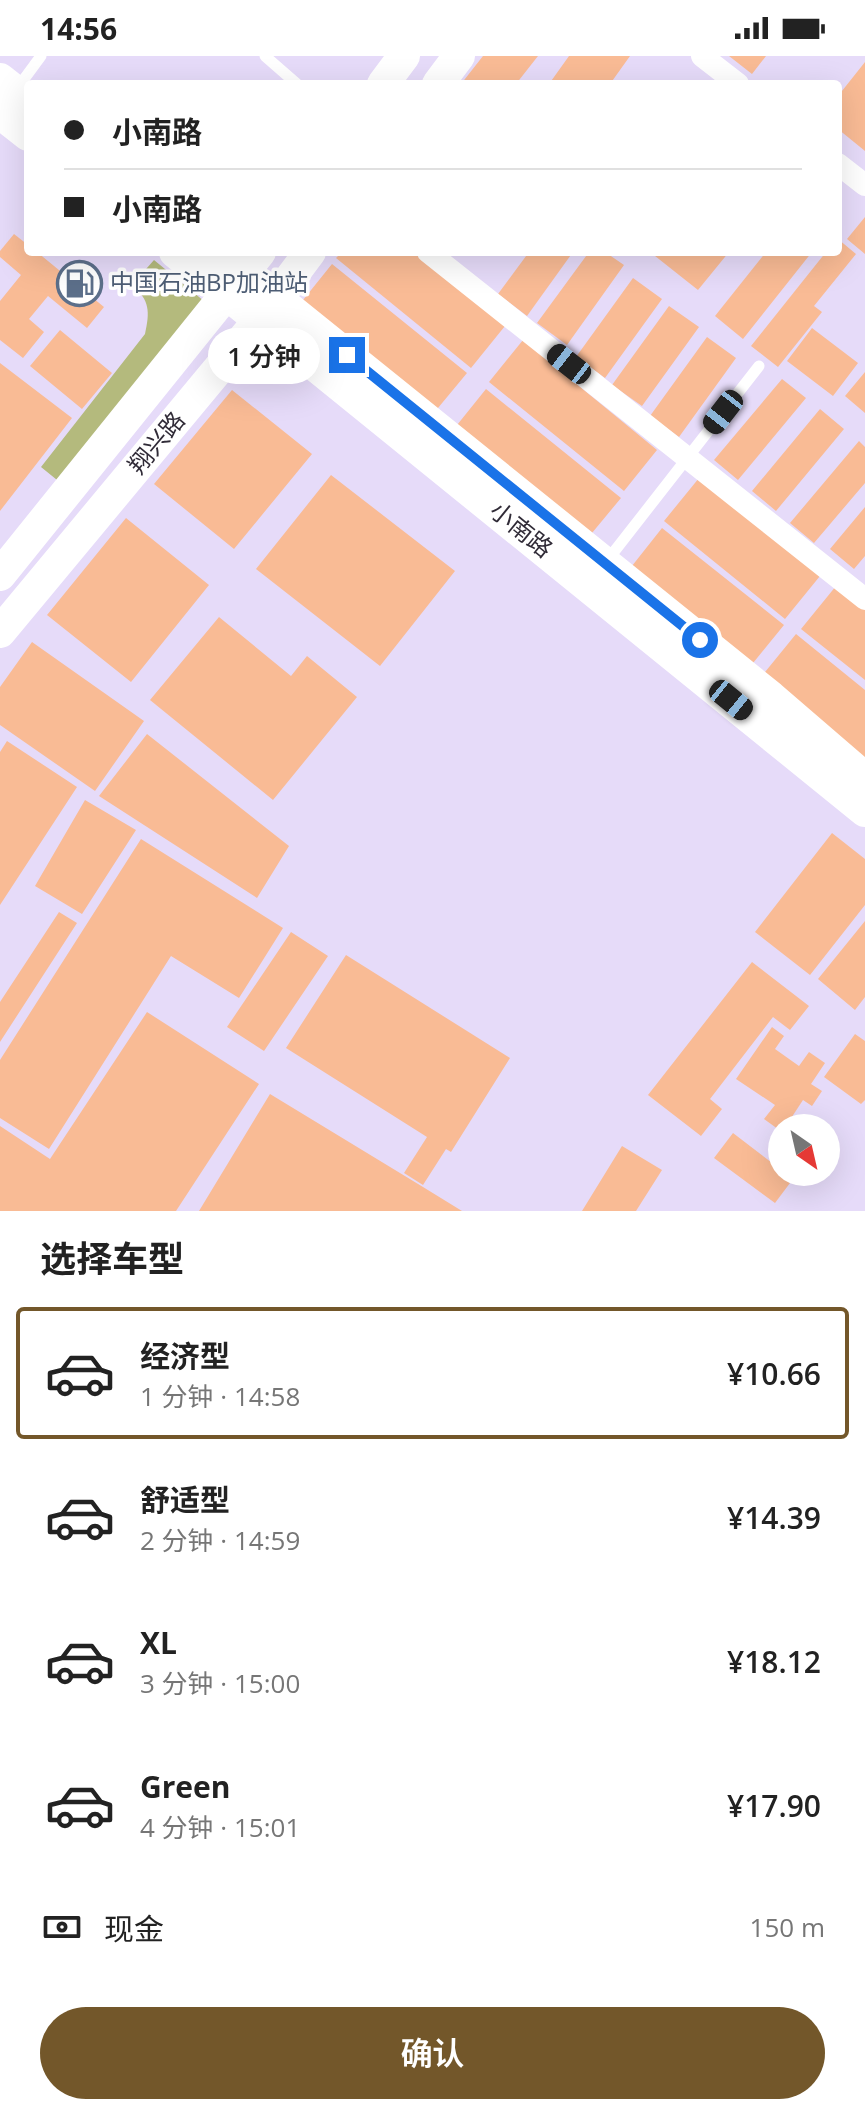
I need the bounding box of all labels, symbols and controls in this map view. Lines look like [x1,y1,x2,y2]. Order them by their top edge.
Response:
text: 14:56 [40,8,117,49]
text: 小南路 [112,111,202,152]
text: 小南路 [112,188,202,229]
fuel station icon: 中国石油BP加油站 [55,259,103,307]
place label: 中国石油BP加油站 [110,265,308,298]
callout: 1 分钟 [207,327,319,383]
route end [329,337,365,373]
text: 1 分钟 [227,338,301,374]
car [543,340,595,388]
car [699,386,747,438]
street label: 翔兴路 [120,404,192,480]
street label: 小南路 [484,493,560,564]
route start [682,622,718,658]
car [705,676,757,724]
north arrow [768,1114,840,1186]
map controls [768,1114,840,1186]
text: 选择车型 [40,1234,184,1283]
text: 经济型 [140,1335,230,1376]
icon: car [44,1337,116,1409]
text: ¥10.66 [727,1353,821,1394]
text: 1 分钟 · 14:58 [140,1378,300,1414]
text: 舒适型 [140,1479,230,1520]
icon: car [44,1481,116,1553]
text: ¥14.39 [727,1497,821,1538]
text: 2 分钟 · 14:59 [140,1522,300,1558]
text: XL [140,1622,177,1663]
icon: car [44,1625,116,1697]
text: ¥18.12 [727,1641,821,1682]
text: 3 分钟 · 15:00 [140,1665,300,1701]
text: Green [140,1766,231,1807]
icon: car [44,1769,116,1841]
text: ¥17.90 [727,1785,821,1826]
text: 4 分钟 · 15:01 [140,1809,300,1845]
icon: cash [40,1905,84,1949]
text: 现金 [104,1908,164,1949]
text: 150 m [750,1909,825,1945]
button: 确认 [40,2007,825,2099]

